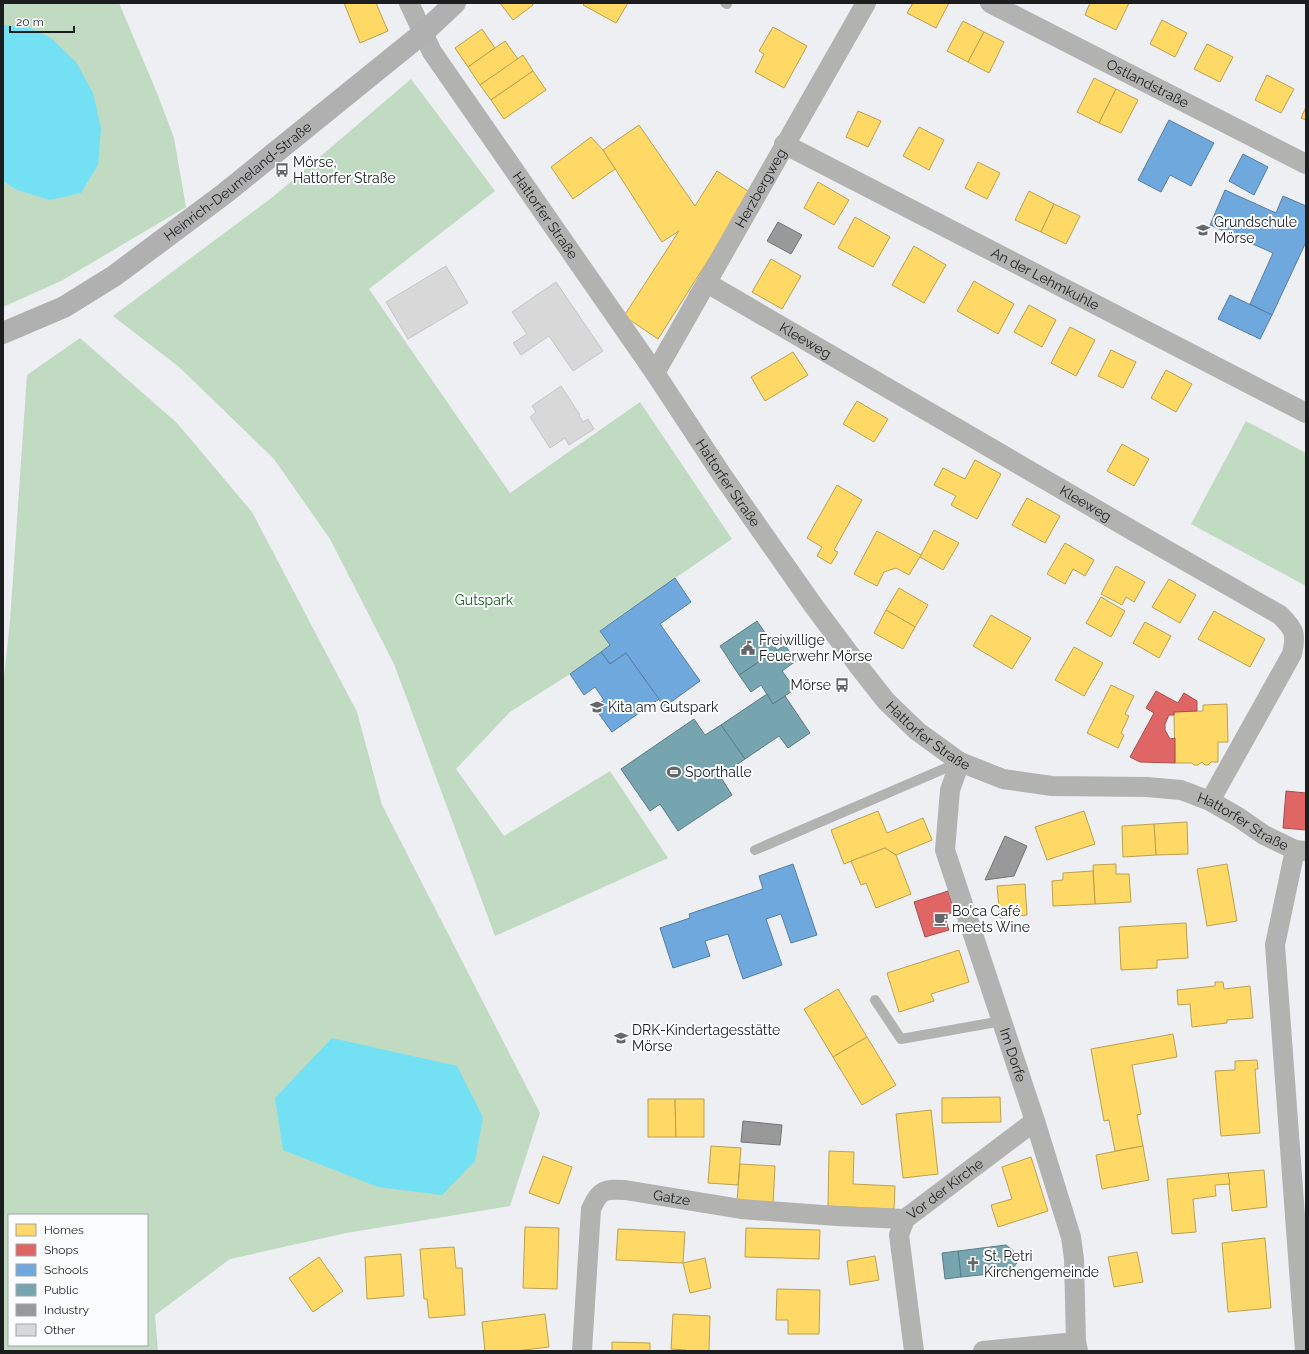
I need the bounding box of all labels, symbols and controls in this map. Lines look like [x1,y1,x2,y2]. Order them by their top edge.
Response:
scale bar [10,8,74,34]
text: 20 m [16,15,44,29]
street label: Ostlandstraße [1104,56,1192,111]
street label: Heinrich-Deumeland-Straße [161,119,315,244]
street label: Herzbergweg [732,146,789,230]
place label: Mörse, Hattorfer Straße [293,154,396,186]
bus stop icon: Mörse, Hattorfer Straße [274,162,290,178]
street label: Hattorfer Straße [510,169,581,262]
place label: Grundschule Mörse [1214,214,1297,246]
school or university icon: Grundschule Mörse [1195,222,1211,238]
street label: An der Lehmkuhle [989,244,1102,313]
street label: Kleeweg [777,319,834,362]
street label: Hattorfer Straße [693,436,764,530]
street label: Kleeweg [1057,482,1114,525]
park label: Gutspark [455,592,514,608]
place label: Freiwillige Feuerwehr Mörse [759,632,873,664]
public building icon: Freiwillige Feuerwehr Mörse [740,640,756,656]
place label: Mörse [791,677,831,693]
bus stop icon: Mörse [834,677,850,693]
street label: Hattorfer Straße [883,698,972,773]
school or university icon: Kita am Gutspark [589,699,605,715]
place label: Kita am Gutspark [608,699,719,715]
sports icon: Sporthalle [666,764,682,780]
place label: Sporthalle [685,764,752,780]
street label: Hattorfer Straße [1195,789,1291,854]
place label: Bo'ca Café meets Wine [952,903,1030,935]
cafe icon: Bo'ca Café meets Wine [933,911,949,927]
place label: DRK-Kindertagesstätte Mörse [632,1022,780,1054]
street label: Im Dorfe [997,1026,1029,1084]
school or university icon: DRK-Kindertagesstätte Mörse [613,1030,629,1046]
street label: Vor der Kirche [904,1155,986,1223]
street label: Gatze [652,1187,691,1209]
legend [8,1214,148,1346]
text: Homes [44,1223,84,1237]
text: Shops [44,1243,79,1257]
place label: St. Petri Kirchengemeinde [984,1248,1099,1280]
church icon: St. Petri Kirchengemeinde [965,1256,981,1272]
text: Schools [44,1263,88,1277]
text: Public [44,1283,79,1297]
text: Industry [44,1303,90,1317]
text: Other [44,1323,76,1337]

